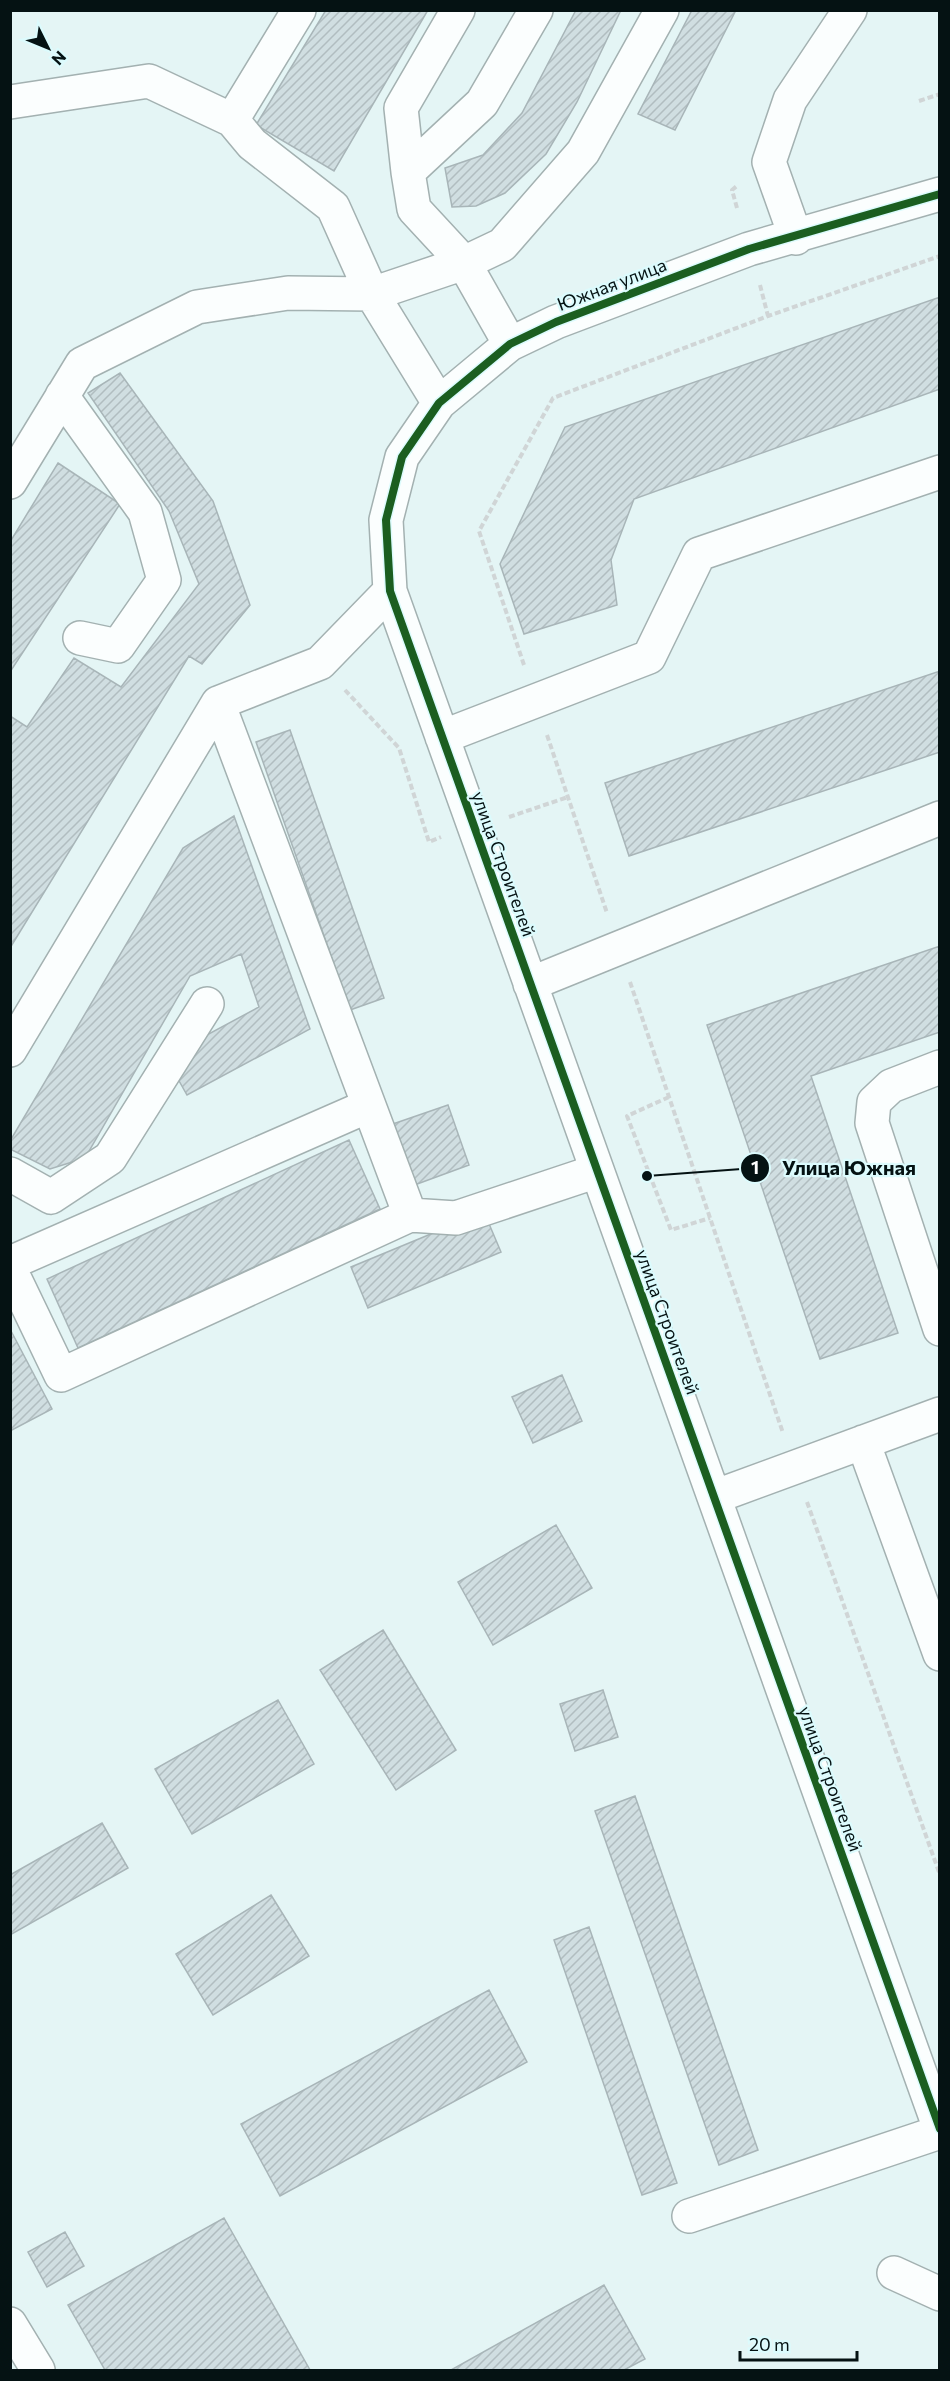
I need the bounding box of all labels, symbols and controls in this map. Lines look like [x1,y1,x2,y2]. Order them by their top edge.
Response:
north arrow [18,18,78,78]
text: N [48,48,70,69]
street label: Южная улица [554,253,670,315]
street label: улица Строителей [467,788,540,939]
callout: Улица Южная [740,1149,928,1187]
text: Улица Южная [782,1155,916,1179]
text: 1 [751,1156,759,1178]
street label: улица Строителей [631,1246,704,1397]
street label: улица Строителей [794,1703,867,1854]
scale bar [740,2324,857,2362]
text: 20 m [749,2333,790,2355]

